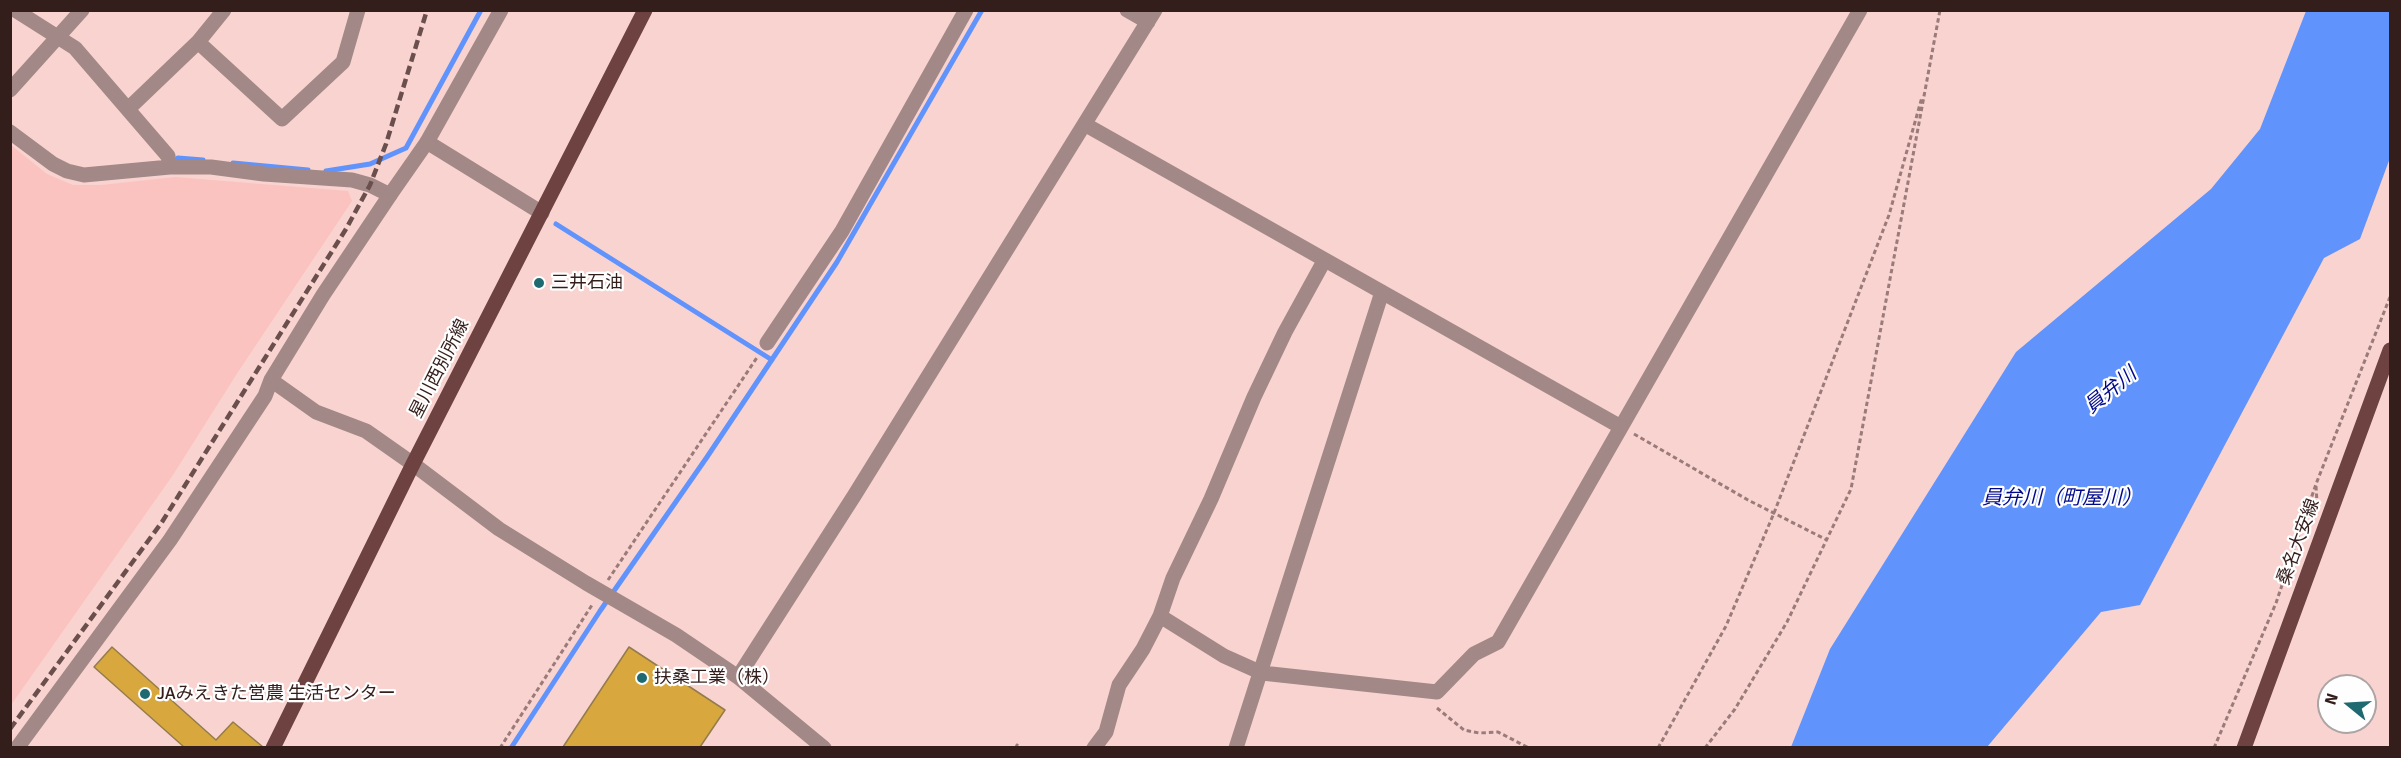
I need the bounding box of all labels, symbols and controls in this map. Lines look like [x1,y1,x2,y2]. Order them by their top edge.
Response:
place label: 三井石油 [551,272,623,294]
marker: 三井石油 [532,276,546,290]
street label: 星川西別所線 [406,316,474,422]
water label: 員弁川 [2080,363,2142,419]
water label: 員弁川（町屋川） [1982,487,2142,511]
street label: 桑名大安線 [2273,496,2325,588]
place label: 扶桑工業（株） [654,667,780,689]
marker: 扶桑工業（株） [635,671,649,685]
north arrow [2317,674,2377,734]
place label: JAみえきた営農 生活センター [157,683,396,705]
marker: JAみえきた営農 生活センター [138,687,152,701]
text: N [2321,691,2343,707]

